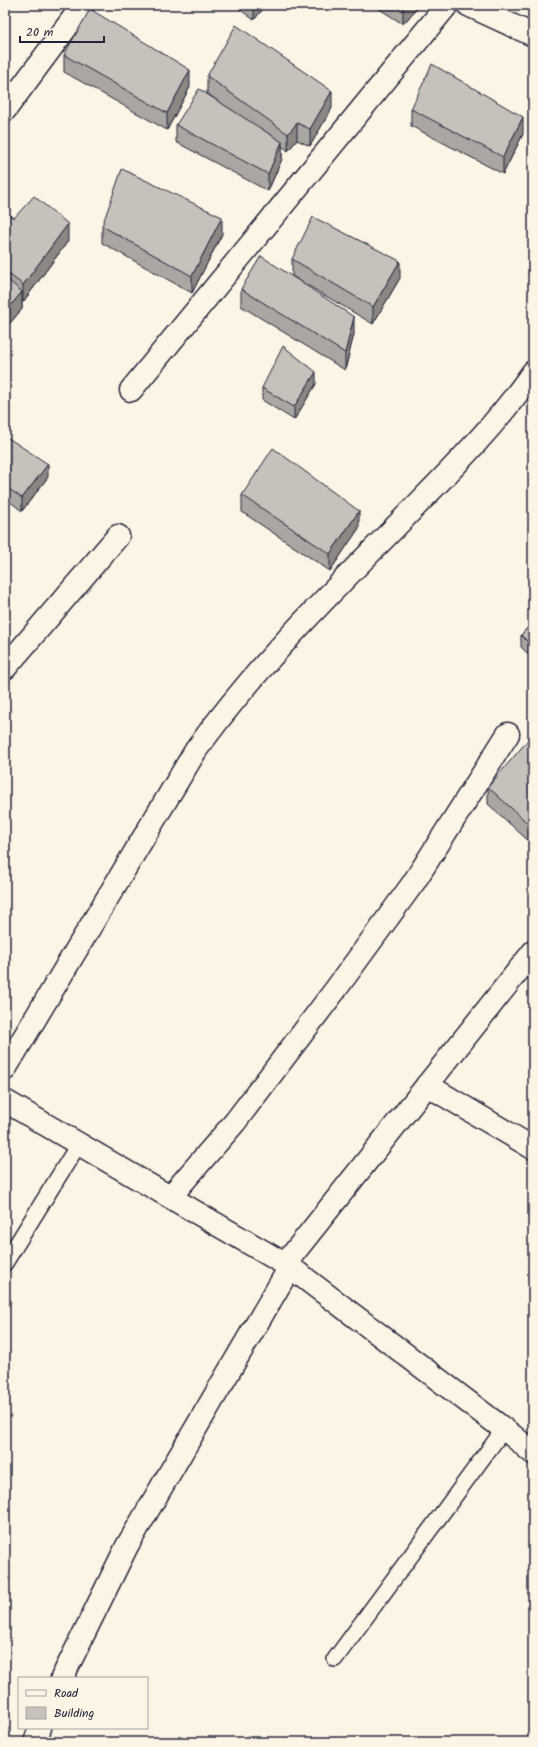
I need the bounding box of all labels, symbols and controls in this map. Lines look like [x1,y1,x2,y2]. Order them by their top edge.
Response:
scale bar [20,18,104,44]
text: 20 m [26,23,54,42]
legend [18,1677,148,1729]
text: Road [54,1684,79,1703]
text: Building [54,1704,94,1723]

